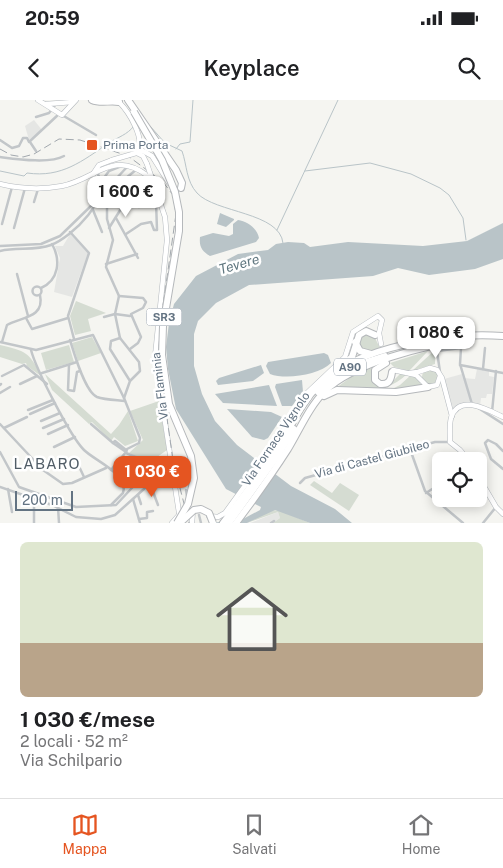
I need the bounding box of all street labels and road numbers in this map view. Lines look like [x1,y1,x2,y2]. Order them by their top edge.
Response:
road number: SR3 [146,308,182,326]
street label: Via Flaminia [149,351,171,421]
road number: A90 [334,358,366,376]
street label: Via Fornace Vignolo [239,389,313,489]
street label: Via di Castel Giubileo [313,437,431,481]

